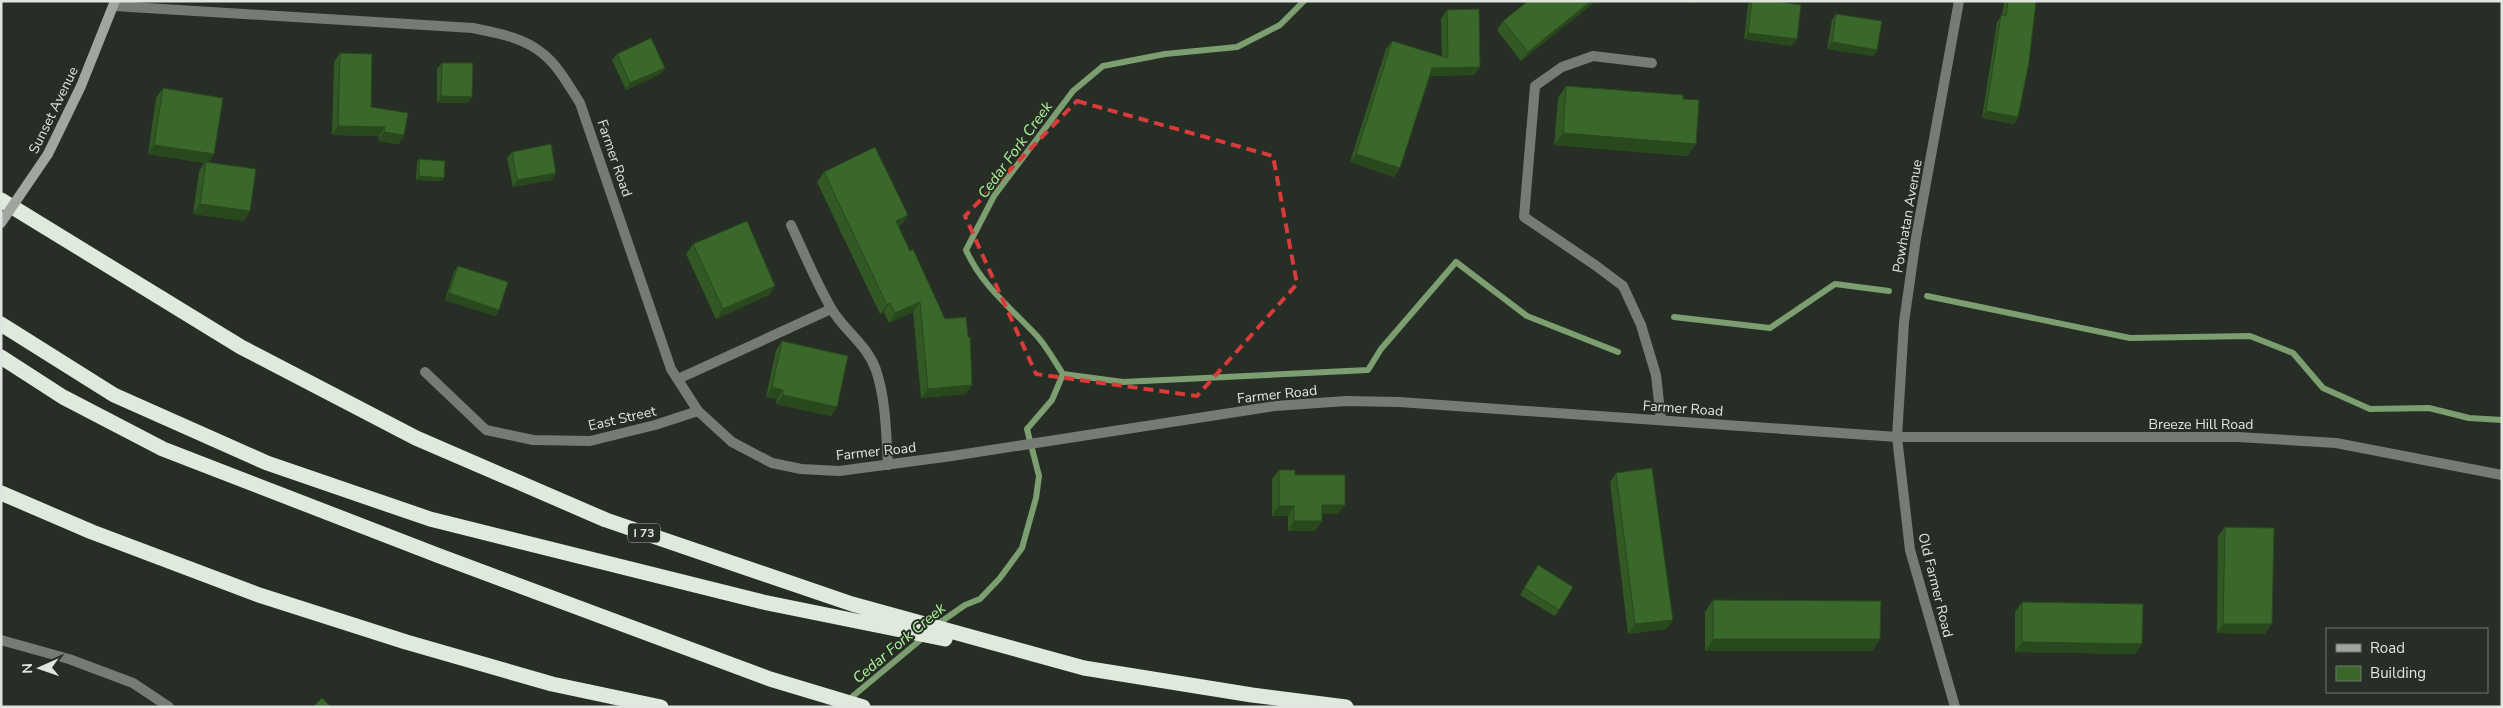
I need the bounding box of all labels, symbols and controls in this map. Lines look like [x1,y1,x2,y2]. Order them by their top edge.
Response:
street label: Sunset Avenue [24,63,83,157]
water label: Cedar Fork Creek [973,97,1057,203]
street label: Farmer Road [592,117,637,199]
street label: Powhatan Avenue [1888,158,1927,274]
street label: Farmer Road [1236,381,1318,408]
street label: Farmer Road [1642,396,1724,421]
street label: East Street [586,401,658,435]
street label: Breeze Hill Road [2149,415,2254,434]
street label: Farmer Road [835,438,917,465]
road number: I 73 [628,524,660,542]
street label: Old Farmer Road [1913,531,1958,639]
water label: Cedar Fork Creek [848,598,950,688]
legend [2326,628,2488,693]
text: Road [2370,638,2405,658]
north arrow [15,643,65,693]
text: N [18,663,37,674]
text: Building [2370,663,2426,683]

